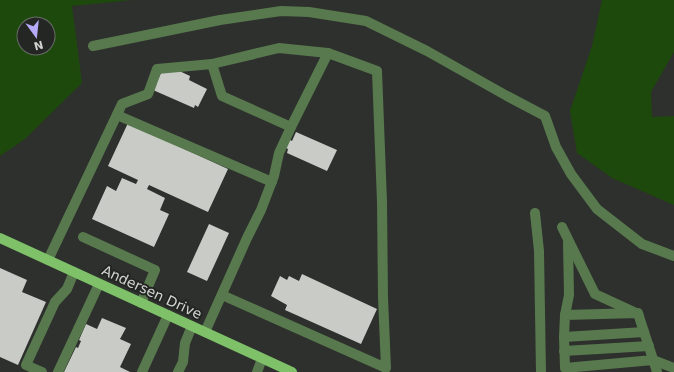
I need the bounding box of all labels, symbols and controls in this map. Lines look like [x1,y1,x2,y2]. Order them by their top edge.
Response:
north arrow [16,16,56,56]
text: N [32,38,45,53]
street label: Andersen Drive [100,262,204,322]

